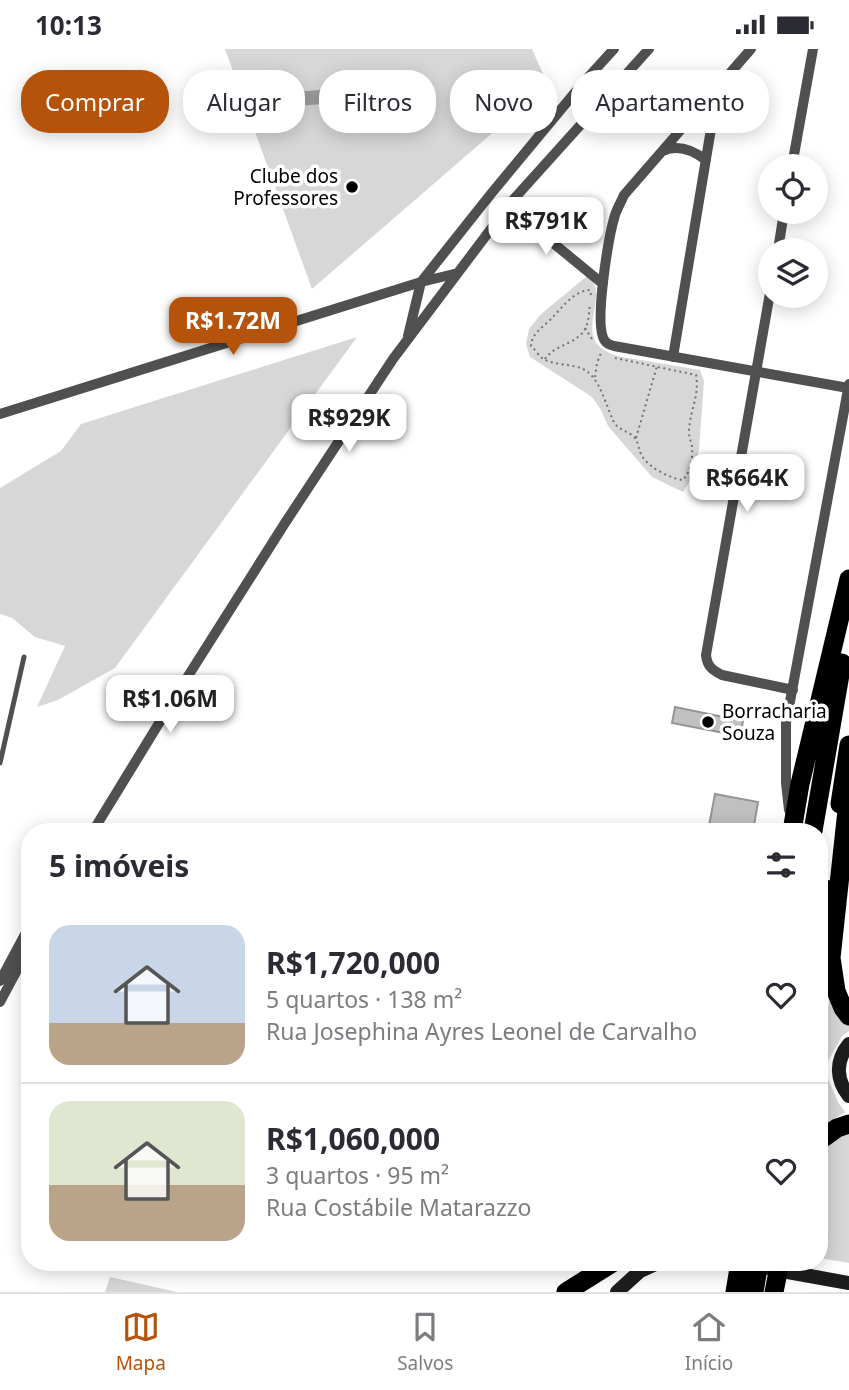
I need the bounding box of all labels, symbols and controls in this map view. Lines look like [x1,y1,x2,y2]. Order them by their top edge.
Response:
text: 10:13 [35,7,102,43]
chip: Comprar [21,70,169,133]
chip: Alugar [183,70,305,133]
chip: Filtros [319,70,436,133]
chip: Novo [450,70,557,133]
chip: Apartamento [571,70,769,133]
map controls [758,154,828,308]
button: locate [758,154,828,224]
place label: Clube dos Professores [233,163,338,211]
marker: Clube dos Professores [344,179,360,195]
pin: R$791K [489,197,603,257]
text: R$791K [505,204,587,236]
button: layers [758,238,828,308]
pin: R$1.72M [168,297,298,357]
text: R$1.72M [185,304,281,336]
pin: R$929K [292,395,406,454]
text: R$929K [308,401,390,433]
pin: R$664K [690,455,804,514]
text: R$664K [706,461,788,493]
pin: R$1.06M [105,675,235,735]
text: R$1.06M [122,682,218,714]
place label: Borracharia Souza [722,698,827,746]
marker: Borracharia Souza [700,714,716,730]
text: 5 imóveis [49,845,189,886]
icon: filters [762,846,800,884]
text: R$1,720,000 [266,942,440,983]
icon: home [105,953,189,1037]
icon: heart [762,976,800,1014]
text: 5 quartos · 138 m² [266,983,462,1015]
text: Rua Josephina Ayres Leonel de Carvalho [266,1015,697,1047]
text: R$1,060,000 [266,1118,440,1159]
icon: home [105,1129,189,1213]
icon: heart [762,1152,800,1190]
text: 3 quartos · 95 m² [266,1159,449,1191]
text: Rua Costábile Matarazzo [266,1191,532,1223]
tab: Mapa [116,1308,166,1376]
tab: Salvos [397,1308,453,1376]
tab: Início [685,1308,733,1376]

